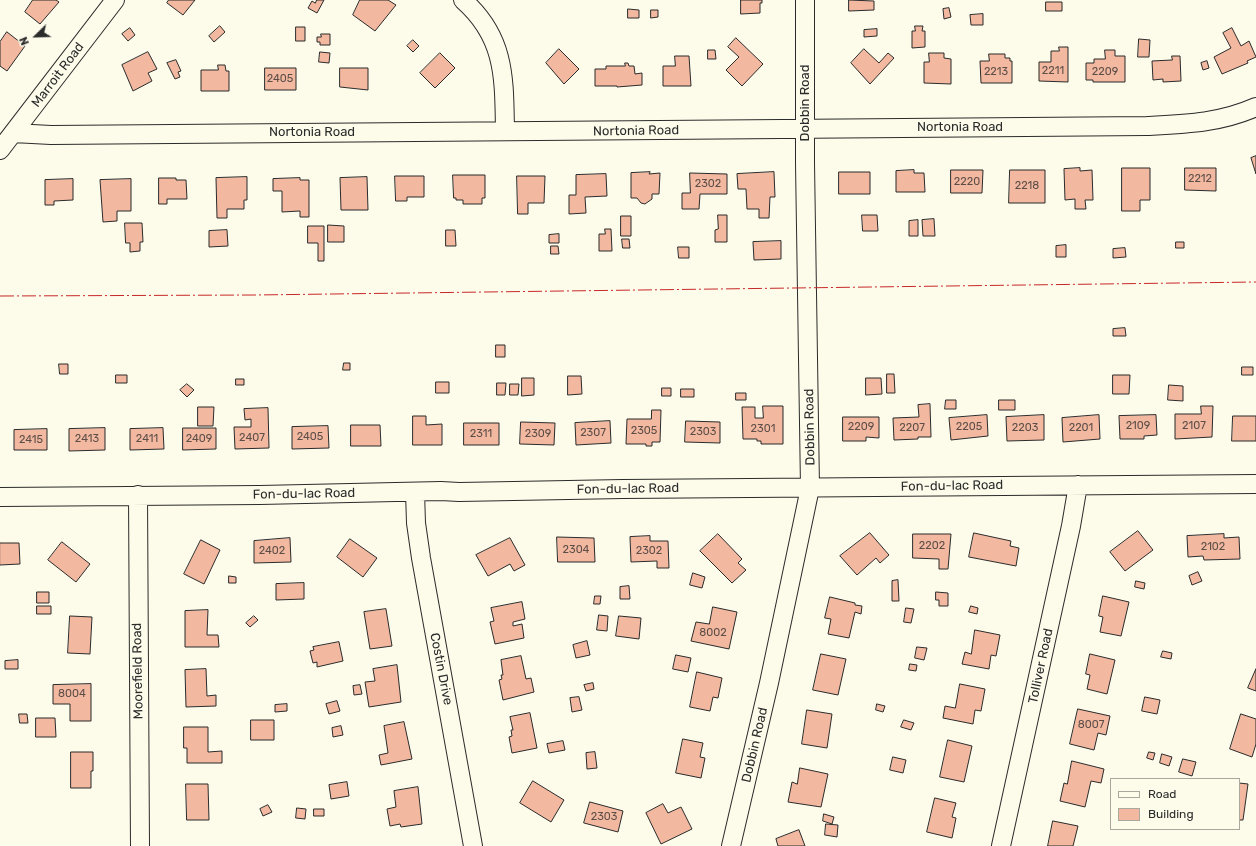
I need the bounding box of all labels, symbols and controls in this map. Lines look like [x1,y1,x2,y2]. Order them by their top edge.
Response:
north arrow [16,16,56,56]
text: N [17,35,32,47]
street label: Marroit Road [29,40,87,110]
house number: 2211 [1042,64,1064,78]
street label: Dobbin Road [797,65,813,141]
house number: 2213 [984,65,1008,79]
house number: 2209 [1092,65,1118,79]
house number: 2405 [267,72,293,86]
street label: Nortonia Road [917,119,1003,135]
street label: Nortonia Road [593,122,679,140]
street label: Nortonia Road [269,124,355,140]
house number: 2212 [1188,172,1212,186]
house number: 2220 [954,175,980,189]
house number: 2302 [695,177,721,191]
house number: 2218 [1015,179,1039,193]
street label: Dobbin Road [802,388,818,466]
house number: 2109 [1126,419,1150,433]
house number: 2107 [1182,419,1206,433]
house number: 2209 [848,420,874,434]
house number: 2205 [956,420,982,434]
house number: 2207 [899,421,925,435]
house number: 2203 [1012,421,1038,435]
house number: 2201 [1069,421,1093,435]
house number: 2301 [751,422,775,436]
house number: 2305 [631,424,657,438]
house number: 2303 [690,425,716,439]
house number: 2307 [580,426,606,440]
house number: 2311 [470,427,492,441]
house number: 2309 [525,427,551,441]
house number: 2405 [297,430,323,444]
house number: 2407 [239,431,265,445]
house number: 2413 [75,432,99,446]
house number: 2411 [136,432,158,446]
house number: 2409 [186,432,212,446]
house number: 2415 [19,433,43,447]
street label: Fon-du-lac Road [901,477,1003,495]
street label: Fon-du-lac Road [577,480,679,498]
street label: Fon-du-lac Road [253,485,355,503]
house number: 2202 [919,539,945,553]
house number: 2102 [1201,540,1225,554]
house number: 2304 [563,543,589,557]
house number: 2402 [259,544,285,558]
house number: 2302 [636,544,662,558]
street label: Moorefield Road [129,623,147,719]
house number: 8002 [699,626,727,640]
street label: Tolliver Road [1025,627,1057,705]
street label: Costin Drive [426,632,456,706]
house number: 8004 [58,687,86,701]
street label: Dobbin Road [739,706,771,784]
house number: 8007 [1078,718,1104,732]
legend [1110,778,1240,830]
text: Road [1148,787,1176,801]
text: Building [1148,807,1194,821]
house number: 2303 [591,810,617,824]

